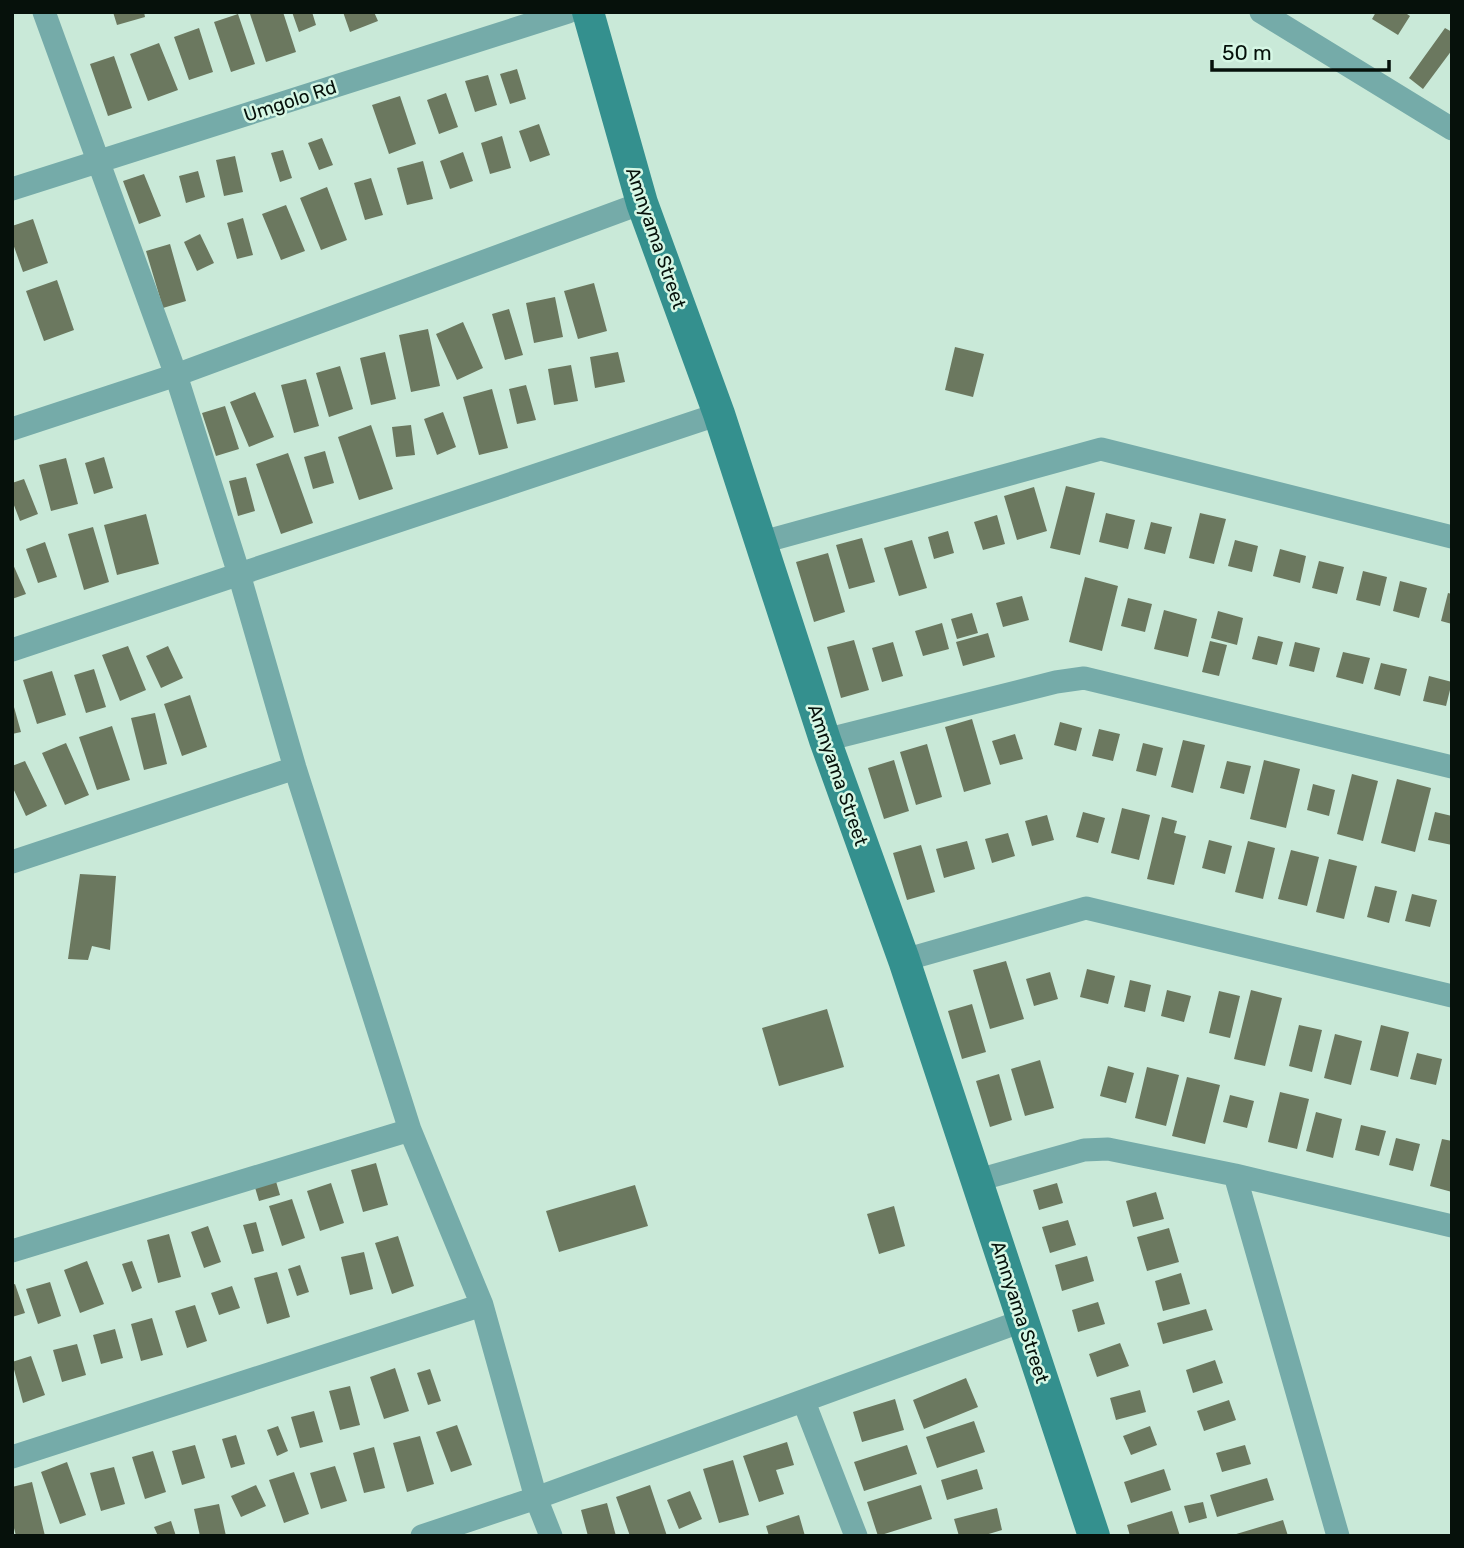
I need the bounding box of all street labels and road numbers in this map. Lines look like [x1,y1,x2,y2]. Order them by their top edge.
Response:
street label: Umgolo Rd [241,75,339,127]
street label: Amnyama Street [621,164,691,312]
street label: Amnyama Street [803,701,873,849]
street label: Amnyama Street [986,1238,1054,1387]

